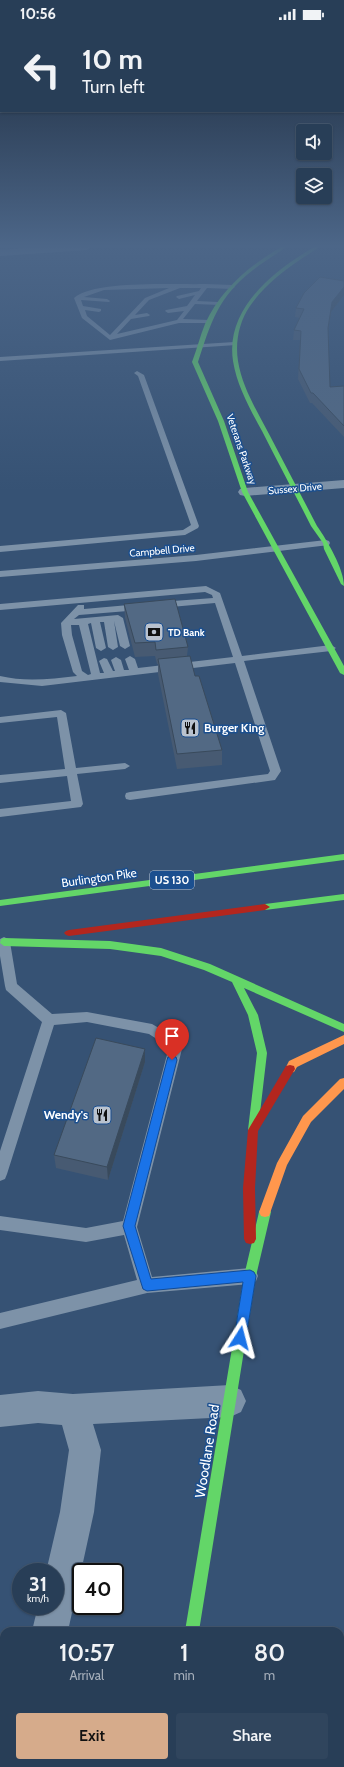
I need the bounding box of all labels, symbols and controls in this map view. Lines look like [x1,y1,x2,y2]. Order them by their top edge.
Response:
text: 10:56 [20,5,56,23]
text: 10 m [82,42,143,76]
icon: left [16,44,68,96]
text: Turn left [82,76,145,98]
map controls [296,124,332,204]
button: sound [296,124,332,160]
button: layers [296,168,332,204]
street label: Veterans Parkway [223,412,260,486]
street label: Sussex Drive [268,480,322,497]
street label: Campbell Drive [129,541,195,560]
bank icon: TD Bank [143,621,165,643]
place label: TD Bank [168,626,205,639]
restaurant icon: Burger King [179,717,201,739]
place label: Burger King [204,720,264,735]
street label: Burlington Pike [60,865,138,890]
road number: US 130 [150,871,194,889]
pin [155,1019,189,1060]
icon: arrive [161,1025,183,1047]
restaurant icon: Wendy's [91,1104,113,1126]
place label: Wendy's [44,1107,88,1122]
position arrow [219,1317,261,1359]
street label: Woodlane Road [191,1403,223,1499]
speed limit sign: 40 [72,1563,124,1615]
text: 31 [29,1572,47,1596]
text: km/h [27,1592,49,1605]
text: 10:57 [59,1638,115,1667]
text: 1 [180,1638,188,1667]
text: 80 [254,1638,285,1667]
text: Arrival [69,1667,104,1683]
text: min [173,1667,195,1683]
text: m [264,1667,275,1683]
button: Exit [16,1713,168,1759]
button: Share [176,1713,328,1759]

